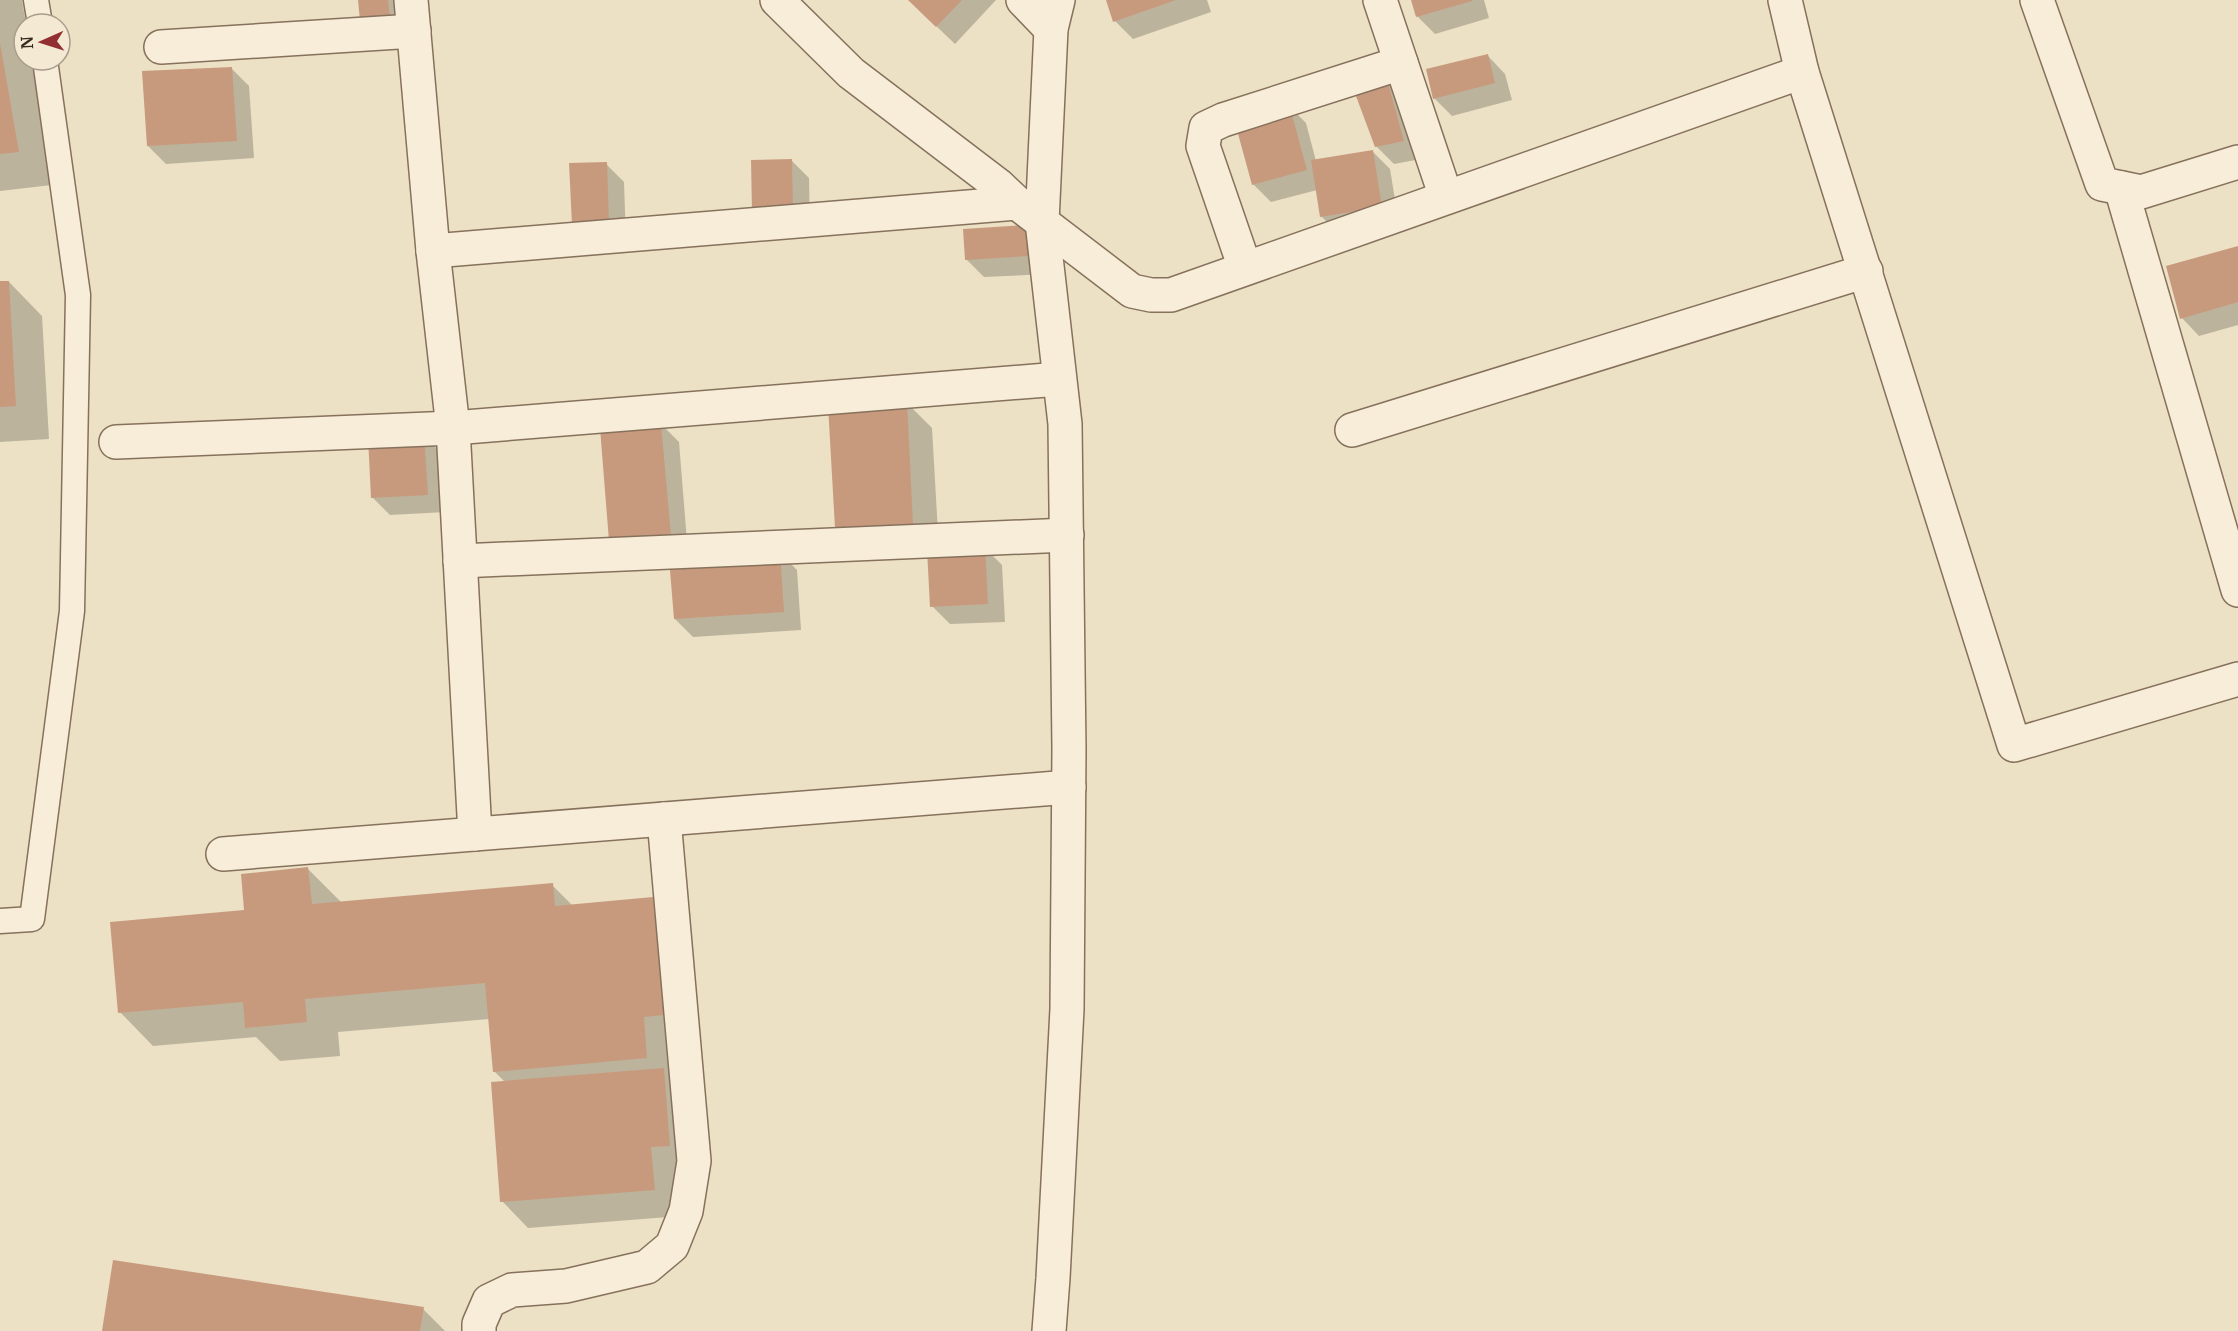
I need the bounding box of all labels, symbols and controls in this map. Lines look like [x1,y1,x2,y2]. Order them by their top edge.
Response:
north arrow [12,12,72,72]
text: N [17,36,37,50]

